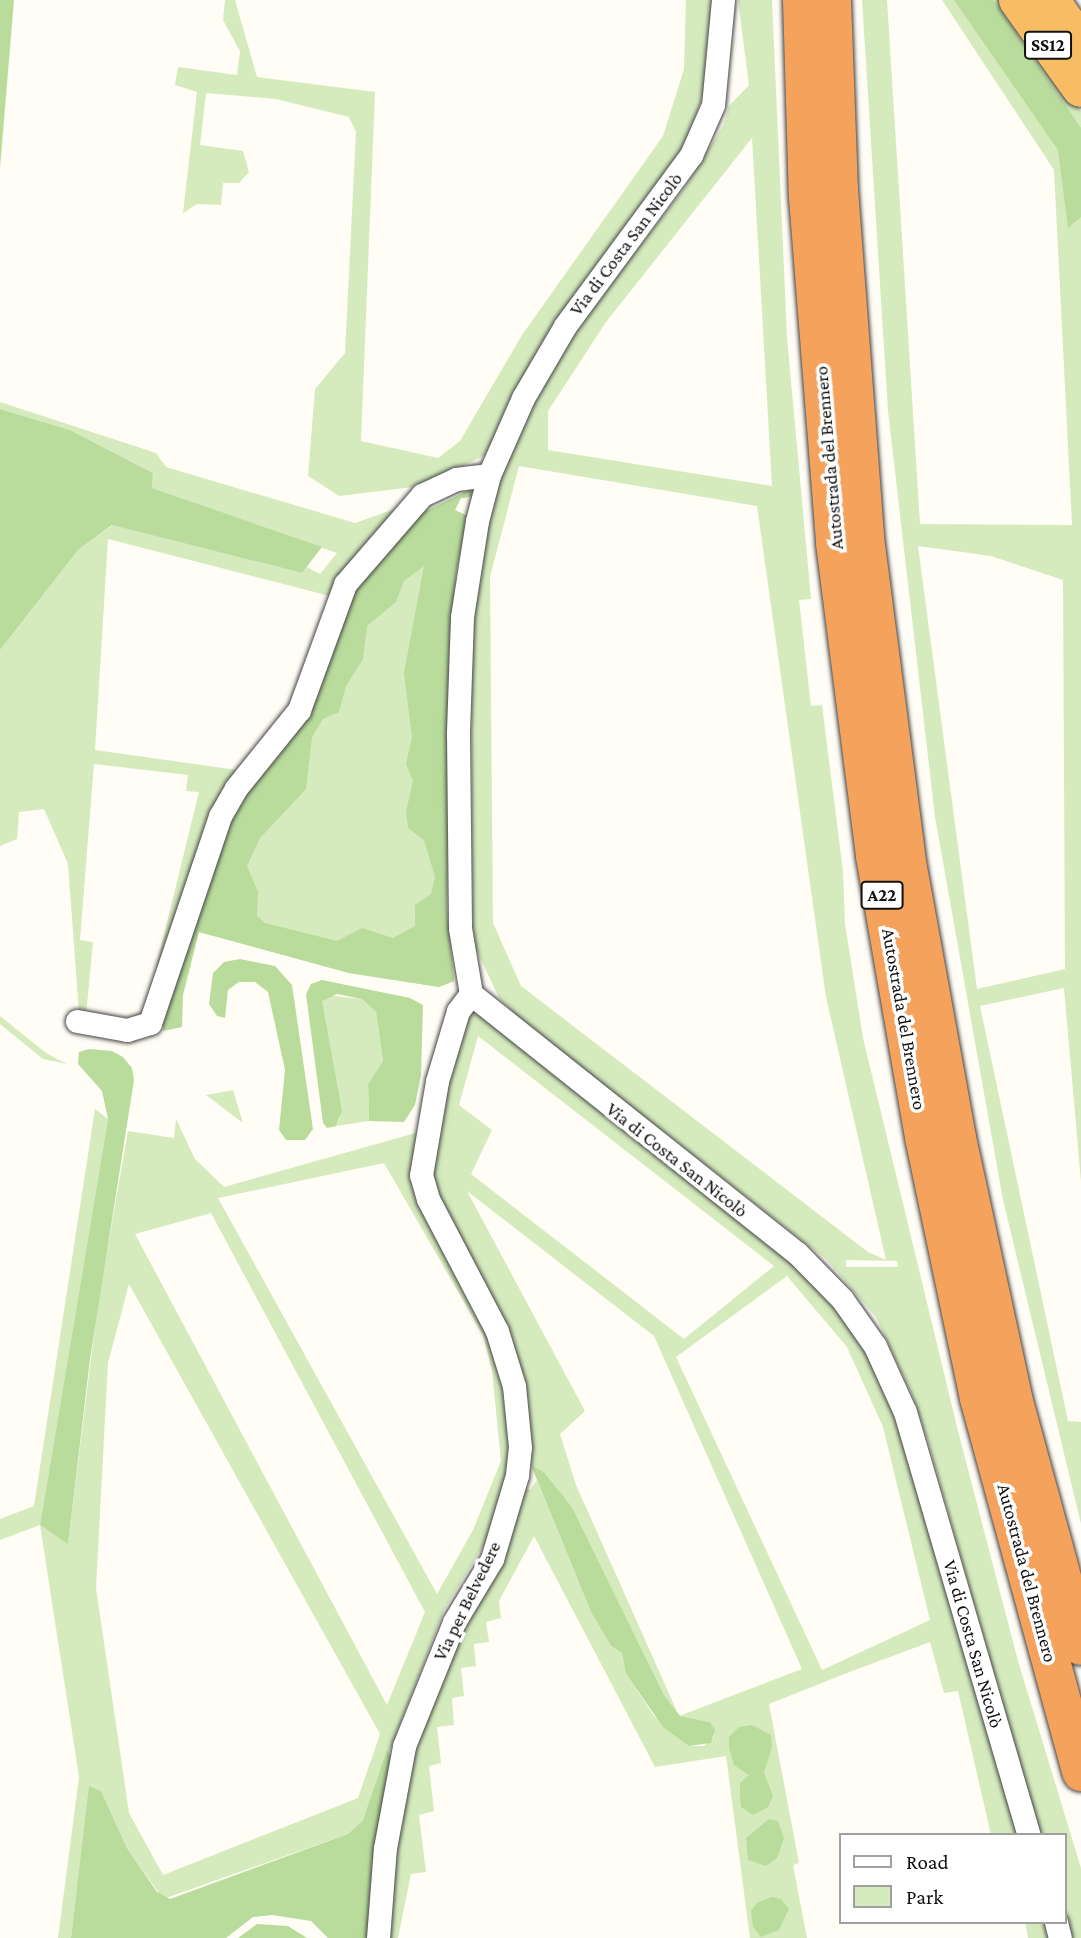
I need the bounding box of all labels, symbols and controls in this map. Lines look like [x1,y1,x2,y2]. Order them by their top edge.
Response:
road number: SS12 [1024,31,1072,60]
street label: Via di Costa San Nicolò [565,168,687,320]
street label: Autostrada del Brennero [810,365,848,551]
road number: A22 [859,880,905,910]
street label: Autostrada del Brennero [877,926,931,1112]
street label: Via di Costa San Nicolò [602,1098,752,1222]
street label: Autostrada del Brennero [992,1481,1062,1665]
street label: Via per Belvedere [428,1537,506,1665]
street label: Via di Costa San Nicolò [938,1557,1008,1731]
legend [839,1833,1067,1924]
text: Road [906,1850,949,1874]
text: Park [906,1885,943,1909]

